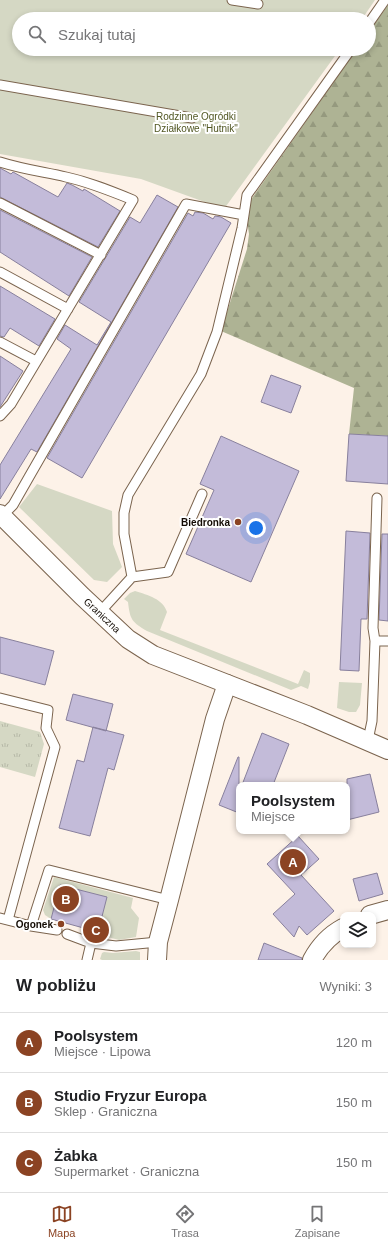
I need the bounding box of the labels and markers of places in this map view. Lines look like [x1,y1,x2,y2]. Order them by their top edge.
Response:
place label: Biedronka [181,517,230,528]
marker: Biedronka [233,517,243,527]
pin: A [280,847,306,877]
pin: B [53,884,79,914]
pin: C [83,915,109,945]
place label: Ogonek [16,919,53,930]
marker: Ogonek [56,919,66,929]

